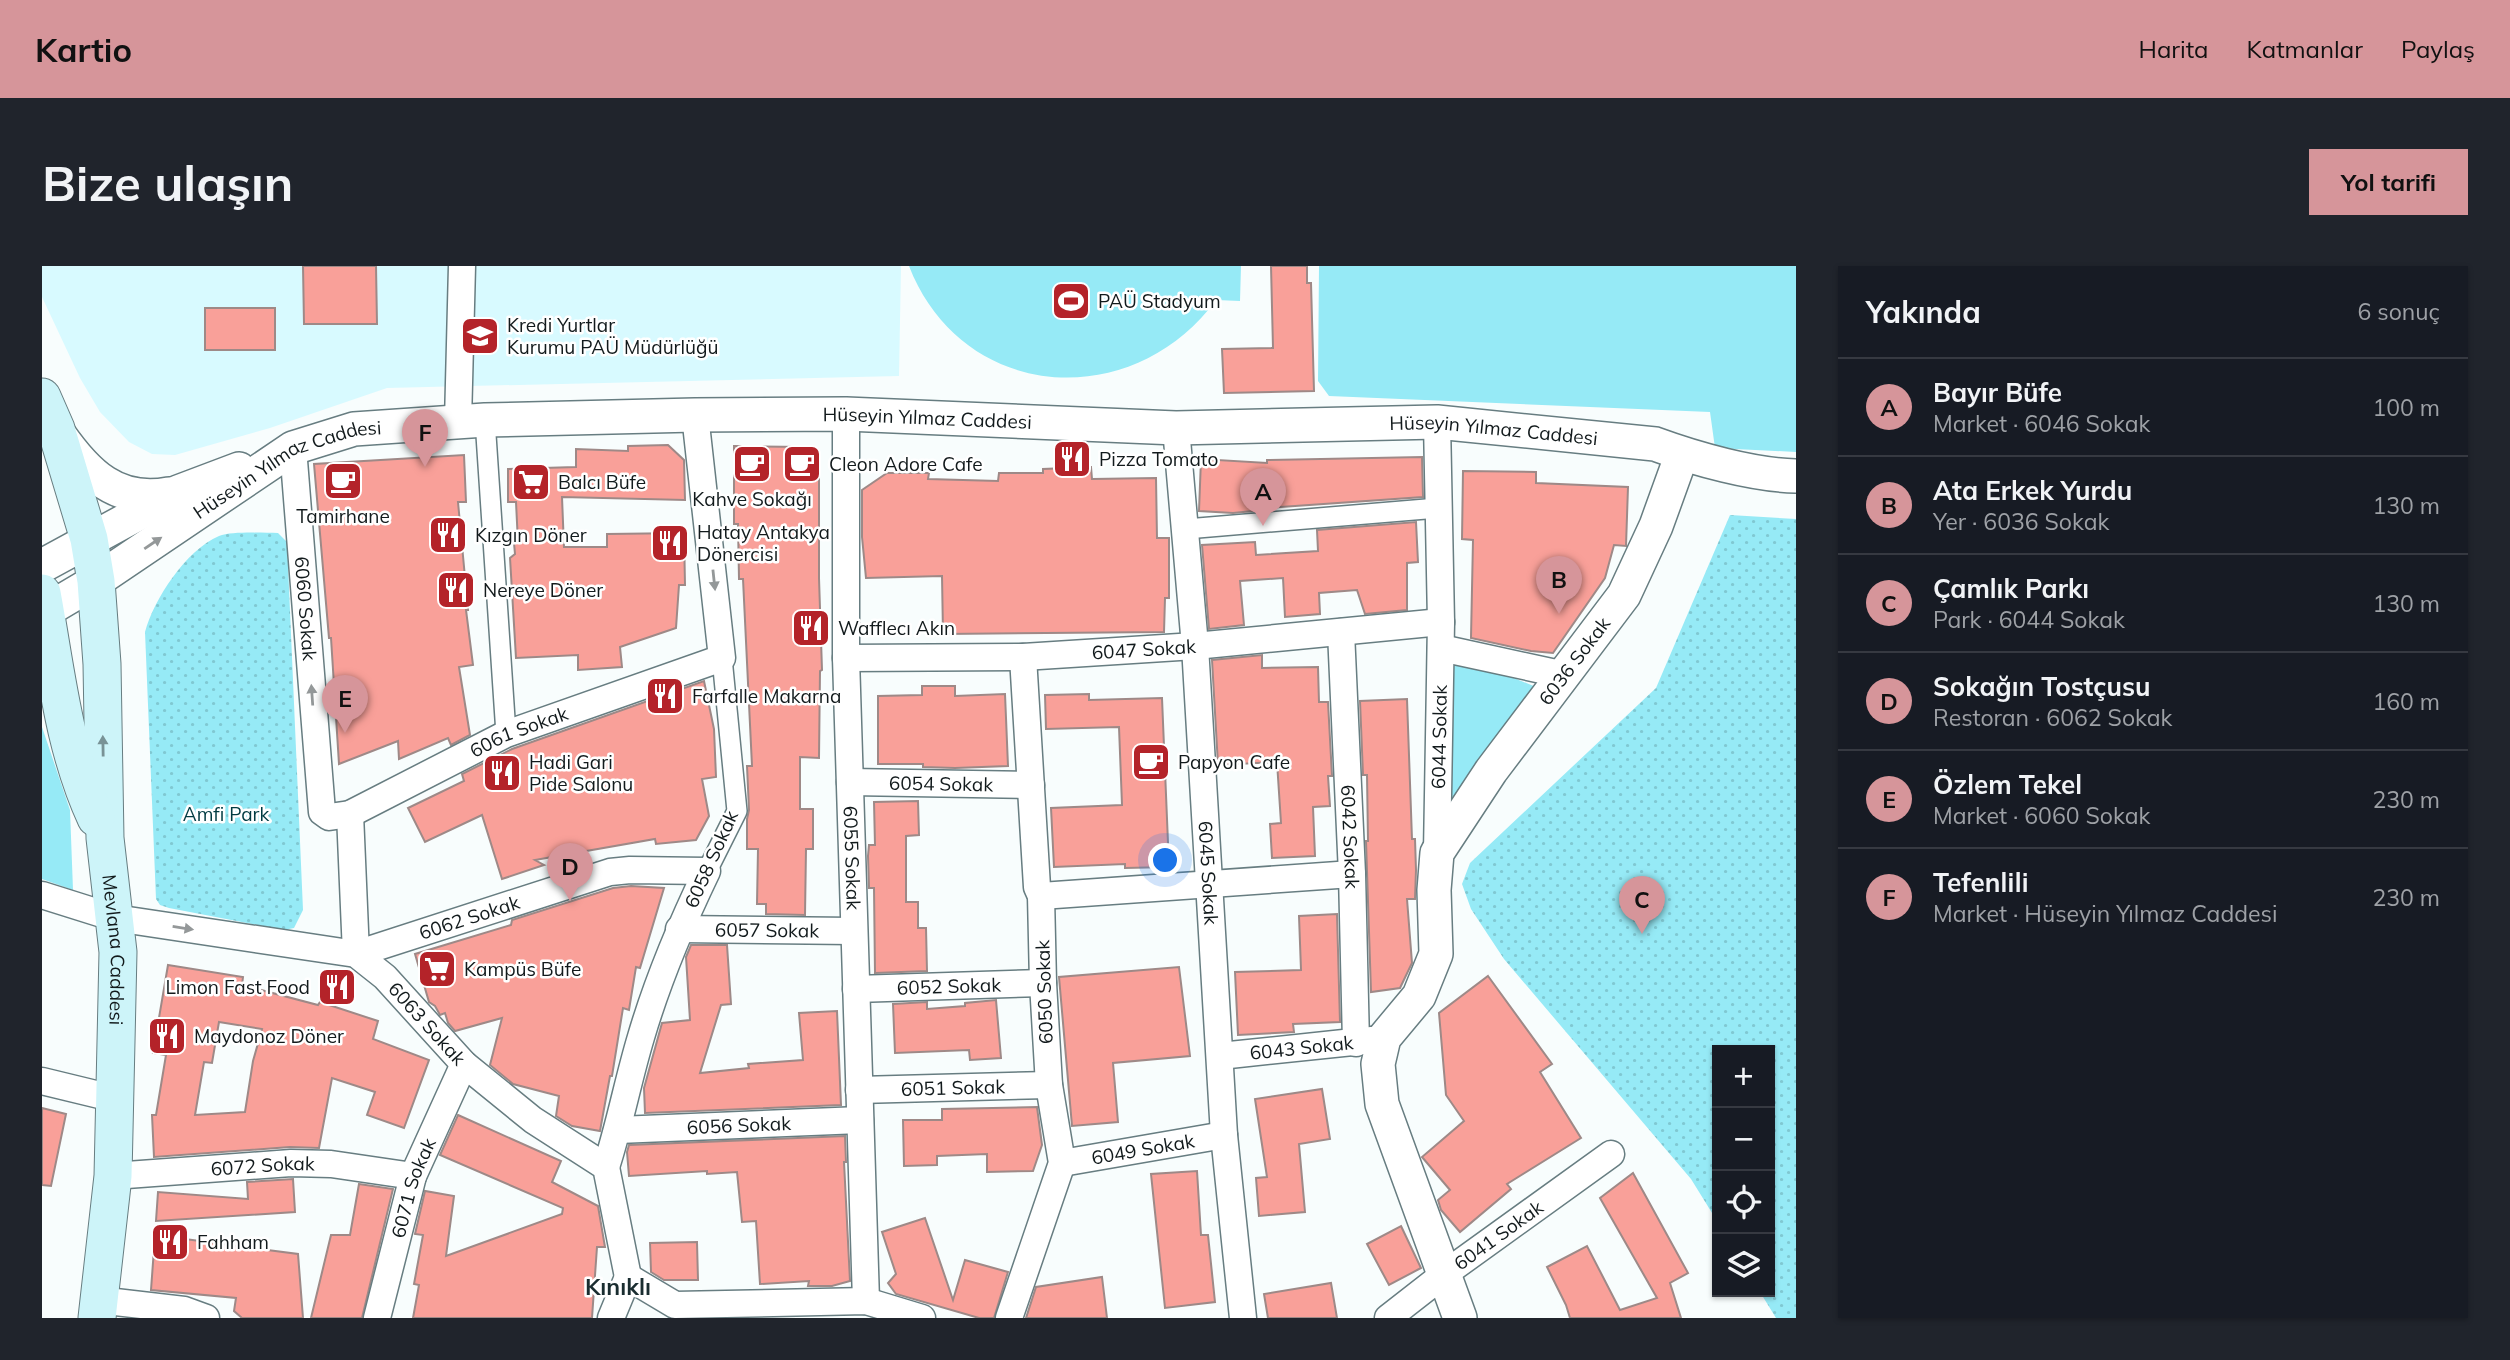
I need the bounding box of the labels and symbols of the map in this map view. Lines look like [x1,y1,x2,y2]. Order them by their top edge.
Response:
sports icon: PAÜ Stadyum [1050,280,1092,322]
place label: PAÜ Stadyum [1098,289,1221,313]
place label: Kredi Yurtlar Kurumu PAÜ Müdürlüğü [507,313,718,359]
school or university icon: Kredi Yurtlar Kurumu PAÜ Müdürlüğü [459,315,501,357]
street label: Hüseyin Yılmaz Caddesi [823,402,1032,434]
pin: F [402,409,448,467]
street label: Hüseyin Yılmaz Caddesi [1389,410,1599,450]
street label: Hüseyin Yılmaz Caddesi [188,415,382,524]
restaurant icon: Pizza Tomato [1051,438,1093,480]
cafe icon: Kahve Sokağı [731,443,773,485]
cafe icon: Cleon Adore Cafe [781,443,823,485]
place label: Pizza Tomato [1099,447,1218,471]
place label: Cleon Adore Cafe [829,452,983,476]
cafe icon: Tamirhane [322,460,364,502]
supermarket icon: Balcı Büfe [510,461,552,503]
pin: A [1240,468,1286,526]
place label: Balcı Büfe [558,470,646,494]
place label: Kahve Sokağı [692,487,812,511]
place label: Tamirhane [296,504,390,528]
restaurant icon: Kızgın Döner [427,514,469,556]
place label: Hatay Antakya Dönercisi [697,520,830,566]
restaurant icon: Hatay Antakya Dönercisi [649,522,691,564]
place label: Kızgın Döner [475,523,587,547]
one-way arrow [143,536,163,549]
street label: 6060 Sokak [290,556,322,662]
pin: B [1536,556,1582,614]
restaurant icon: Nereye Döner [435,569,477,611]
one-way arrow [708,569,719,591]
place label: Nereye Döner [483,578,603,602]
restaurant icon: Wafflecı Akın [790,607,832,649]
street label: 6036 Sokak [1533,612,1615,710]
place label: Wafflecı Akın [838,616,955,640]
street label: 6047 Sokak [1091,634,1197,665]
pin: E [322,675,368,733]
restaurant icon: Farfalle Makarna [644,675,686,717]
one-way arrow [307,683,318,705]
place label: Farfalle Makarna [692,684,841,708]
street label: 6044 Sokak [1426,685,1452,789]
street label: 6061 Sokak [465,701,571,763]
one-way arrow [98,734,109,756]
cafe icon: Papyon Cafe [1130,741,1172,783]
place label: Hadi Gari Pide Salonu [529,750,633,796]
place label: Papyon Cafe [1178,750,1290,774]
restaurant icon: Hadi Gari Pide Salonu [481,752,523,794]
street label: 6054 Sokak [889,771,993,796]
street label: 6042 Sokak [1336,784,1364,889]
park label: Amfi Park [183,802,269,826]
street label: 6055 Sokak [839,805,866,911]
street label: 6058 Sokak [679,806,743,911]
street label: 6045 Sokak [1193,820,1224,926]
pin: D [547,843,593,901]
your location [1148,843,1182,877]
street label: Mevlana Caddesi [97,873,130,1026]
pin: C [1619,876,1665,934]
street label: 6062 Sokak [416,890,523,945]
street label: 6057 Sokak [715,917,819,943]
one-way arrow [172,923,194,934]
street label: 6050 Sokak [1030,939,1058,1044]
supermarket icon: Kampüs Büfe [416,948,458,990]
place label: Kampüs Büfe [464,957,581,981]
restaurant icon: Limon Fast Food [316,966,358,1008]
street label: 6052 Sokak [896,972,1002,1000]
place label: Limon Fast Food [165,975,310,999]
street label: 6063 Sokak [383,977,471,1070]
restaurant icon: Maydonoz Döner [146,1015,188,1057]
place label: Maydonoz Döner [194,1024,344,1048]
street label: 6043 Sokak [1248,1030,1355,1065]
street label: 6051 Sokak [901,1074,1006,1101]
street label: 6056 Sokak [686,1111,792,1139]
street label: 6049 Sokak [1089,1128,1196,1170]
street label: 6071 Sokak [386,1134,441,1241]
street label: 6072 Sokak [210,1151,315,1181]
street label: 6041 Sokak [1449,1195,1548,1275]
restaurant icon: Fahham [149,1221,191,1263]
place label: Fahham [197,1230,269,1254]
district label: Kınıklı [585,1272,651,1301]

